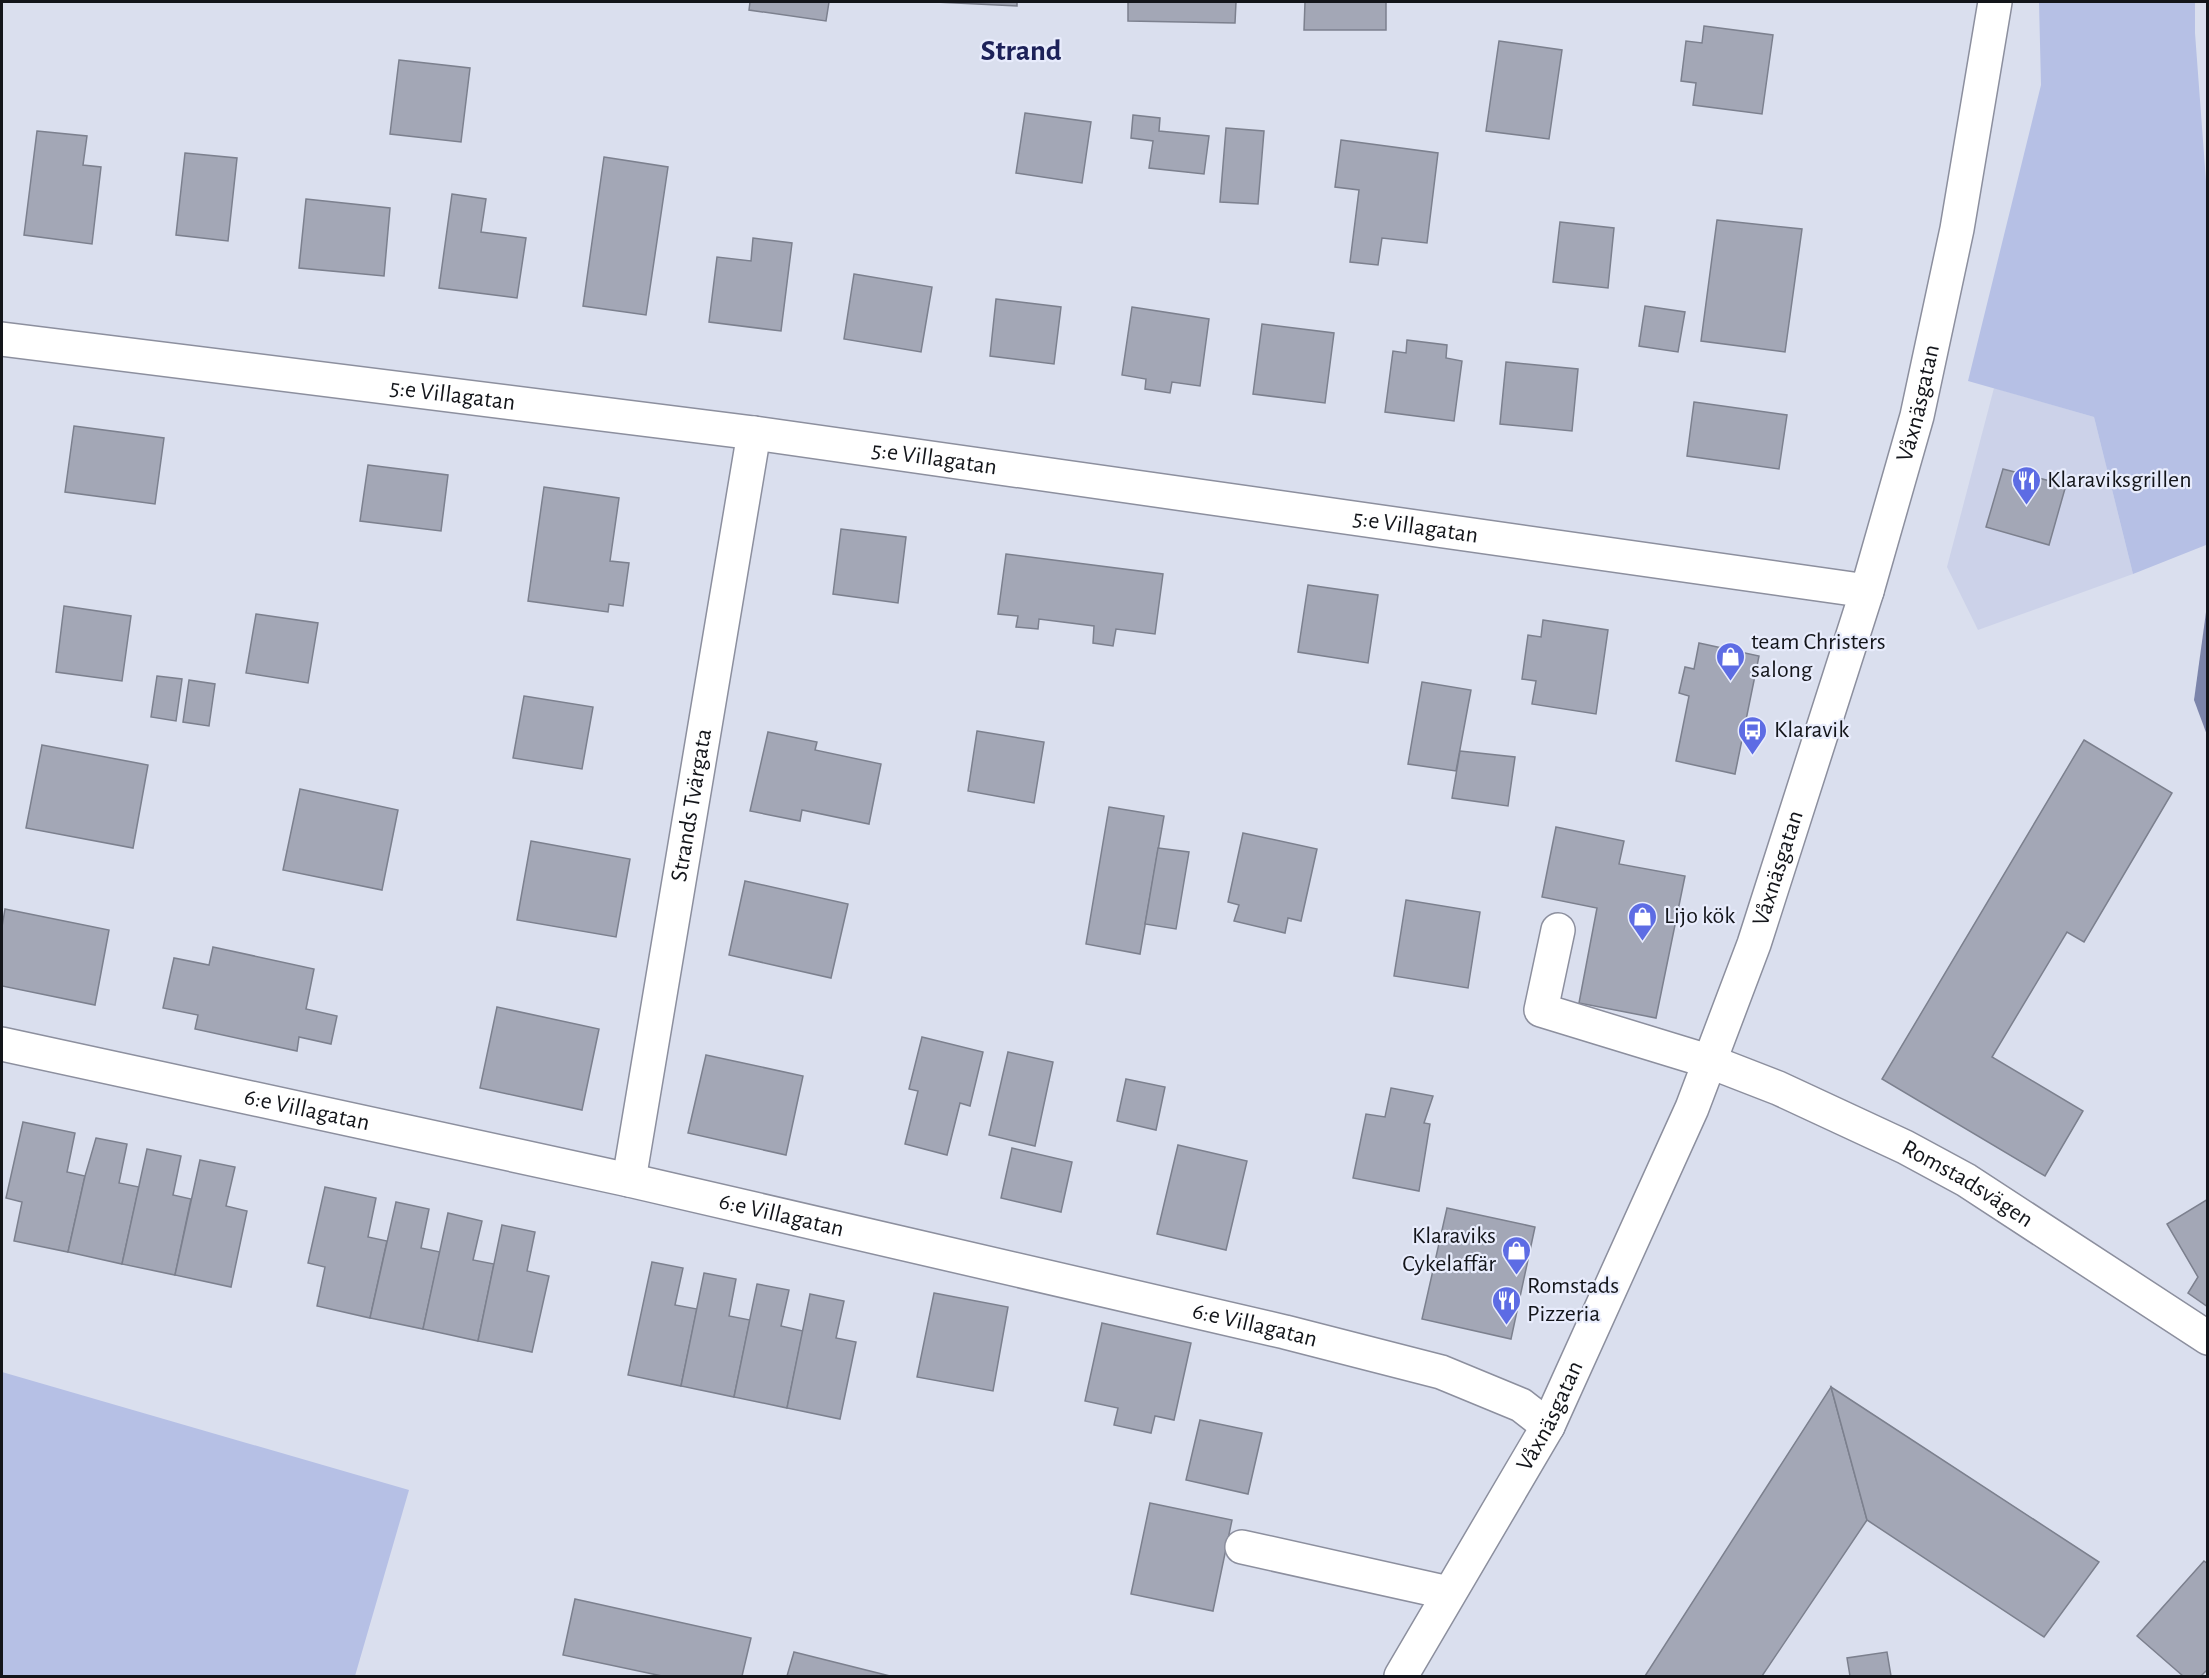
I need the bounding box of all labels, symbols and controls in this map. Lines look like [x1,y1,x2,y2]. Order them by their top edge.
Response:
district label: Strand [980,36,1062,66]
street label: Våxnäsgatan [1893,342,1944,464]
street label: 5:e Villagatan [388,376,517,415]
street label: 5:e Villagatan [870,438,999,479]
restaurant icon: Klaraviksgrillen [2010,464,2042,506]
place label: Klaraviksgrillen [2047,468,2192,492]
street label: 5:e Villagatan [1351,506,1480,548]
place label: team Christers salong [1751,630,1886,682]
shop icon: team Christers salong [1714,640,1746,682]
bus stop icon: Klaravik [1737,714,1769,756]
place label: Klaravik [1774,718,1849,742]
street label: Strands Tvärgata [667,727,716,884]
street label: Våxnäsgatan [1749,808,1808,929]
shop icon: Lijo kök [1627,900,1659,942]
place label: Lijo kök [1664,904,1735,928]
street label: 6:e Villagatan [242,1085,372,1135]
street label: Romstadsvägen [1898,1136,2037,1232]
street label: 6:e Villagatan [717,1189,846,1241]
place label: Klaraviks Cykelaffär [1402,1224,1496,1276]
shop icon: Klaraviks Cykelaffär [1501,1234,1533,1276]
place label: Romstads Pizzeria [1527,1274,1619,1326]
restaurant icon: Romstads Pizzeria [1490,1284,1522,1326]
street label: 6:e Villagatan [1190,1299,1320,1352]
street label: Våxnäsgatan [1512,1357,1588,1475]

